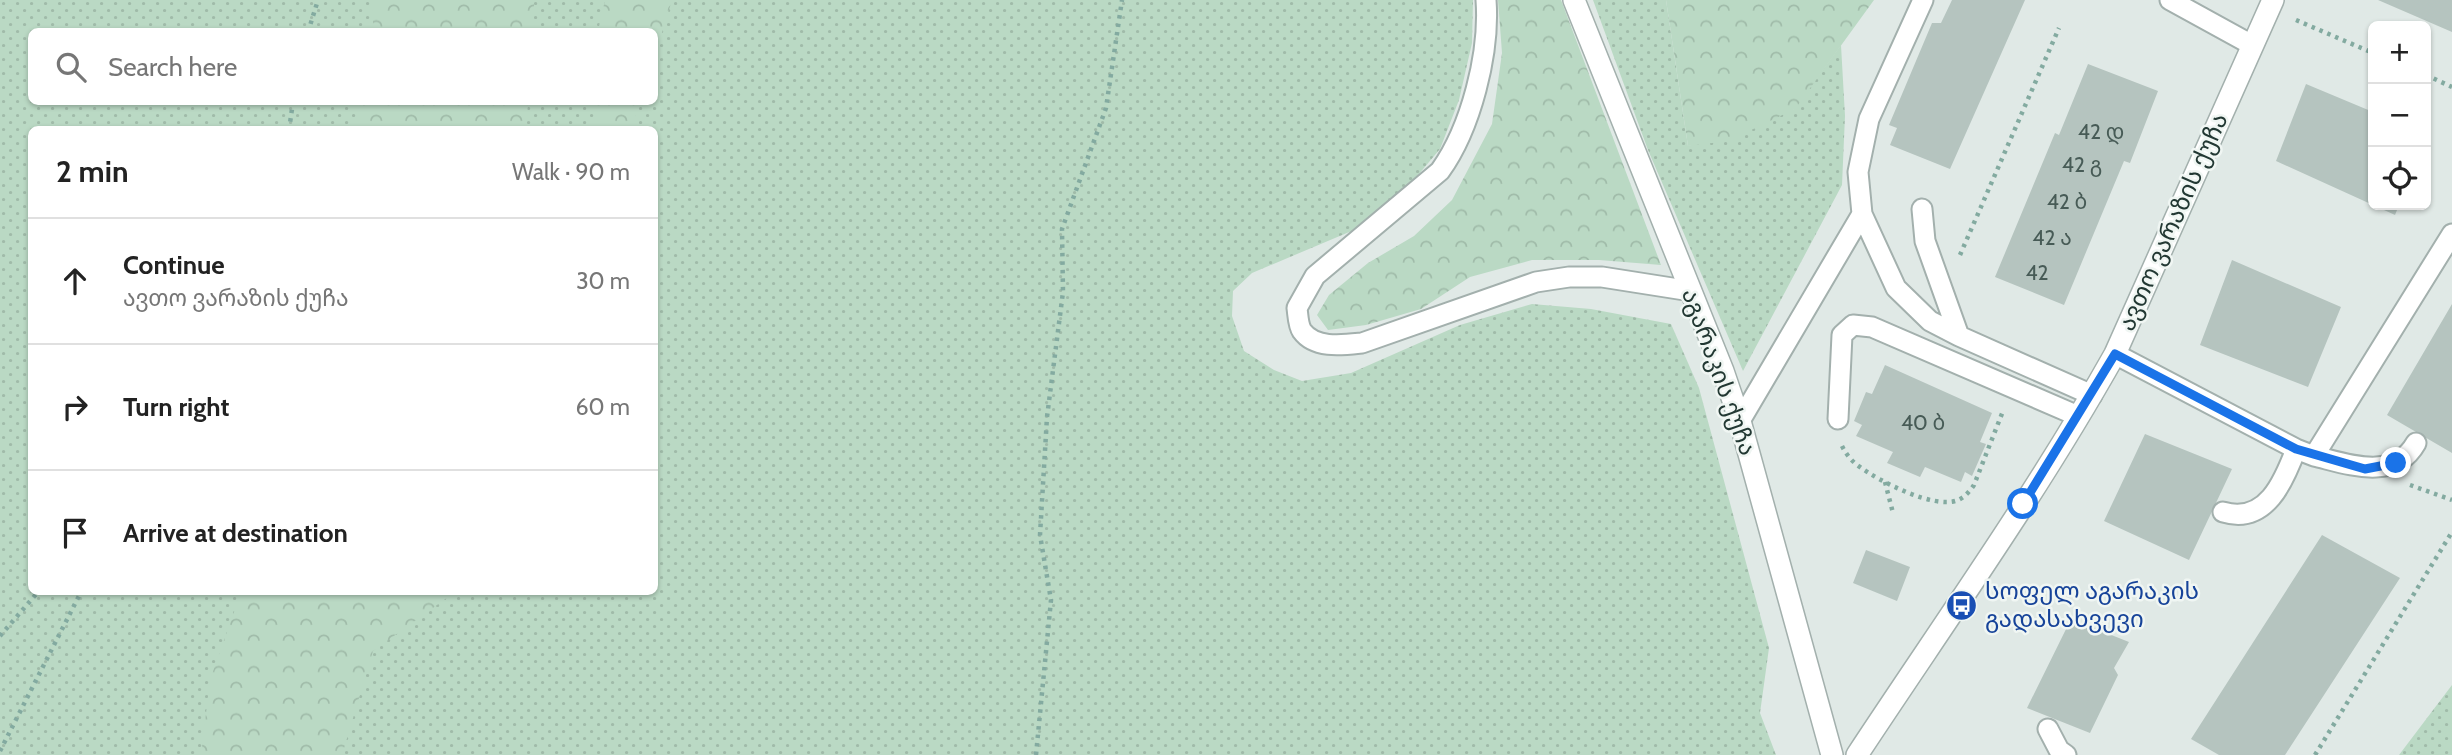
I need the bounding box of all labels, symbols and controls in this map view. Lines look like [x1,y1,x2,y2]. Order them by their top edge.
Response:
map controls [2368,21,2431,210]
button: + [2368,21,2431,84]
search box [28,28,658,105]
icon: search [52,48,90,86]
text: Search here [108,51,237,83]
button: − [2368,84,2431,147]
street label: ავთო ვარაზის ქუჩა [2111,108,2234,335]
house number: 42 დ [2078,119,2124,145]
button: locate [2368,147,2431,210]
house number: 42 გ [2062,152,2102,177]
text: 2 min [56,153,128,190]
text: Walk · 90 m [512,158,630,186]
house number: 42 ბ [2047,189,2087,214]
house number: 42 ა [2032,225,2072,250]
text: Continue [123,249,225,281]
house number: 42 [2025,260,2049,285]
icon: ahead [56,262,94,300]
text: 30 m [576,267,630,295]
text: ავთო ვარაზის ქუჩა [123,284,349,312]
street label: აგარაკის ქუჩა [1676,284,1763,459]
icon: right [56,388,94,426]
text: Turn right [123,391,229,423]
text: 60 m [576,393,630,421]
house number: 40 ბ [1901,410,1945,435]
route end [2380,447,2411,478]
route start [2007,488,2038,519]
icon: arrive [56,514,94,552]
text: Arrive at destination [123,517,348,549]
place label: სოფელ აგარაკის გადასახვევი [1985,576,2199,633]
bus stop icon: სოფელ აგარაკის გადასახვევი [1945,588,1979,622]

